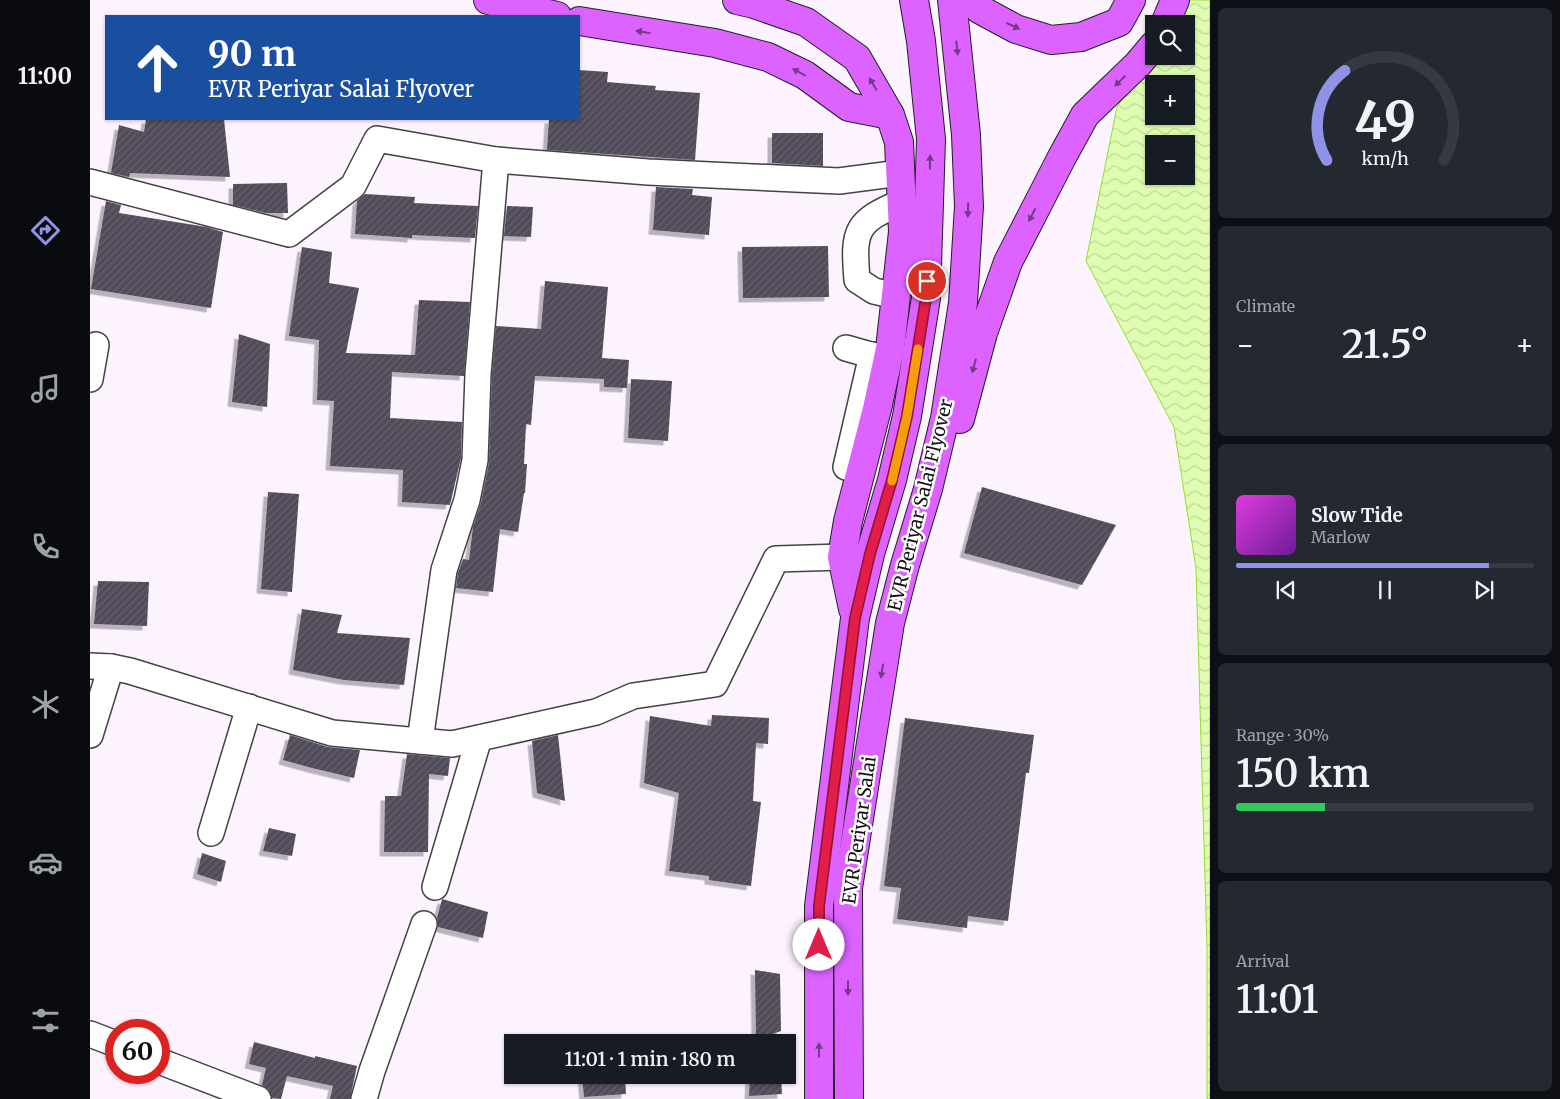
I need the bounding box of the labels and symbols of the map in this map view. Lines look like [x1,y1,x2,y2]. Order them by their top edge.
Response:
one-way arrow [1006,23,1020,31]
one-way arrow [635,28,651,36]
one-way arrow [954,41,962,57]
one-way arrow [792,68,807,76]
one-way arrow [1115,75,1127,87]
one-way arrow [868,78,877,91]
one-way arrow [926,154,934,170]
one-way arrow [964,203,972,219]
one-way arrow [1028,208,1036,222]
pin [906,260,948,302]
one-way arrow [970,359,978,374]
street label: EVR Periyar Salai Flyover [882,397,958,613]
one-way arrow [878,663,886,679]
street label: EVR Periyar Salai [837,754,881,905]
position arrow [792,918,844,970]
one-way arrow [844,981,852,997]
speed limit sign: 60 [105,1019,170,1084]
one-way arrow [815,1042,823,1058]

